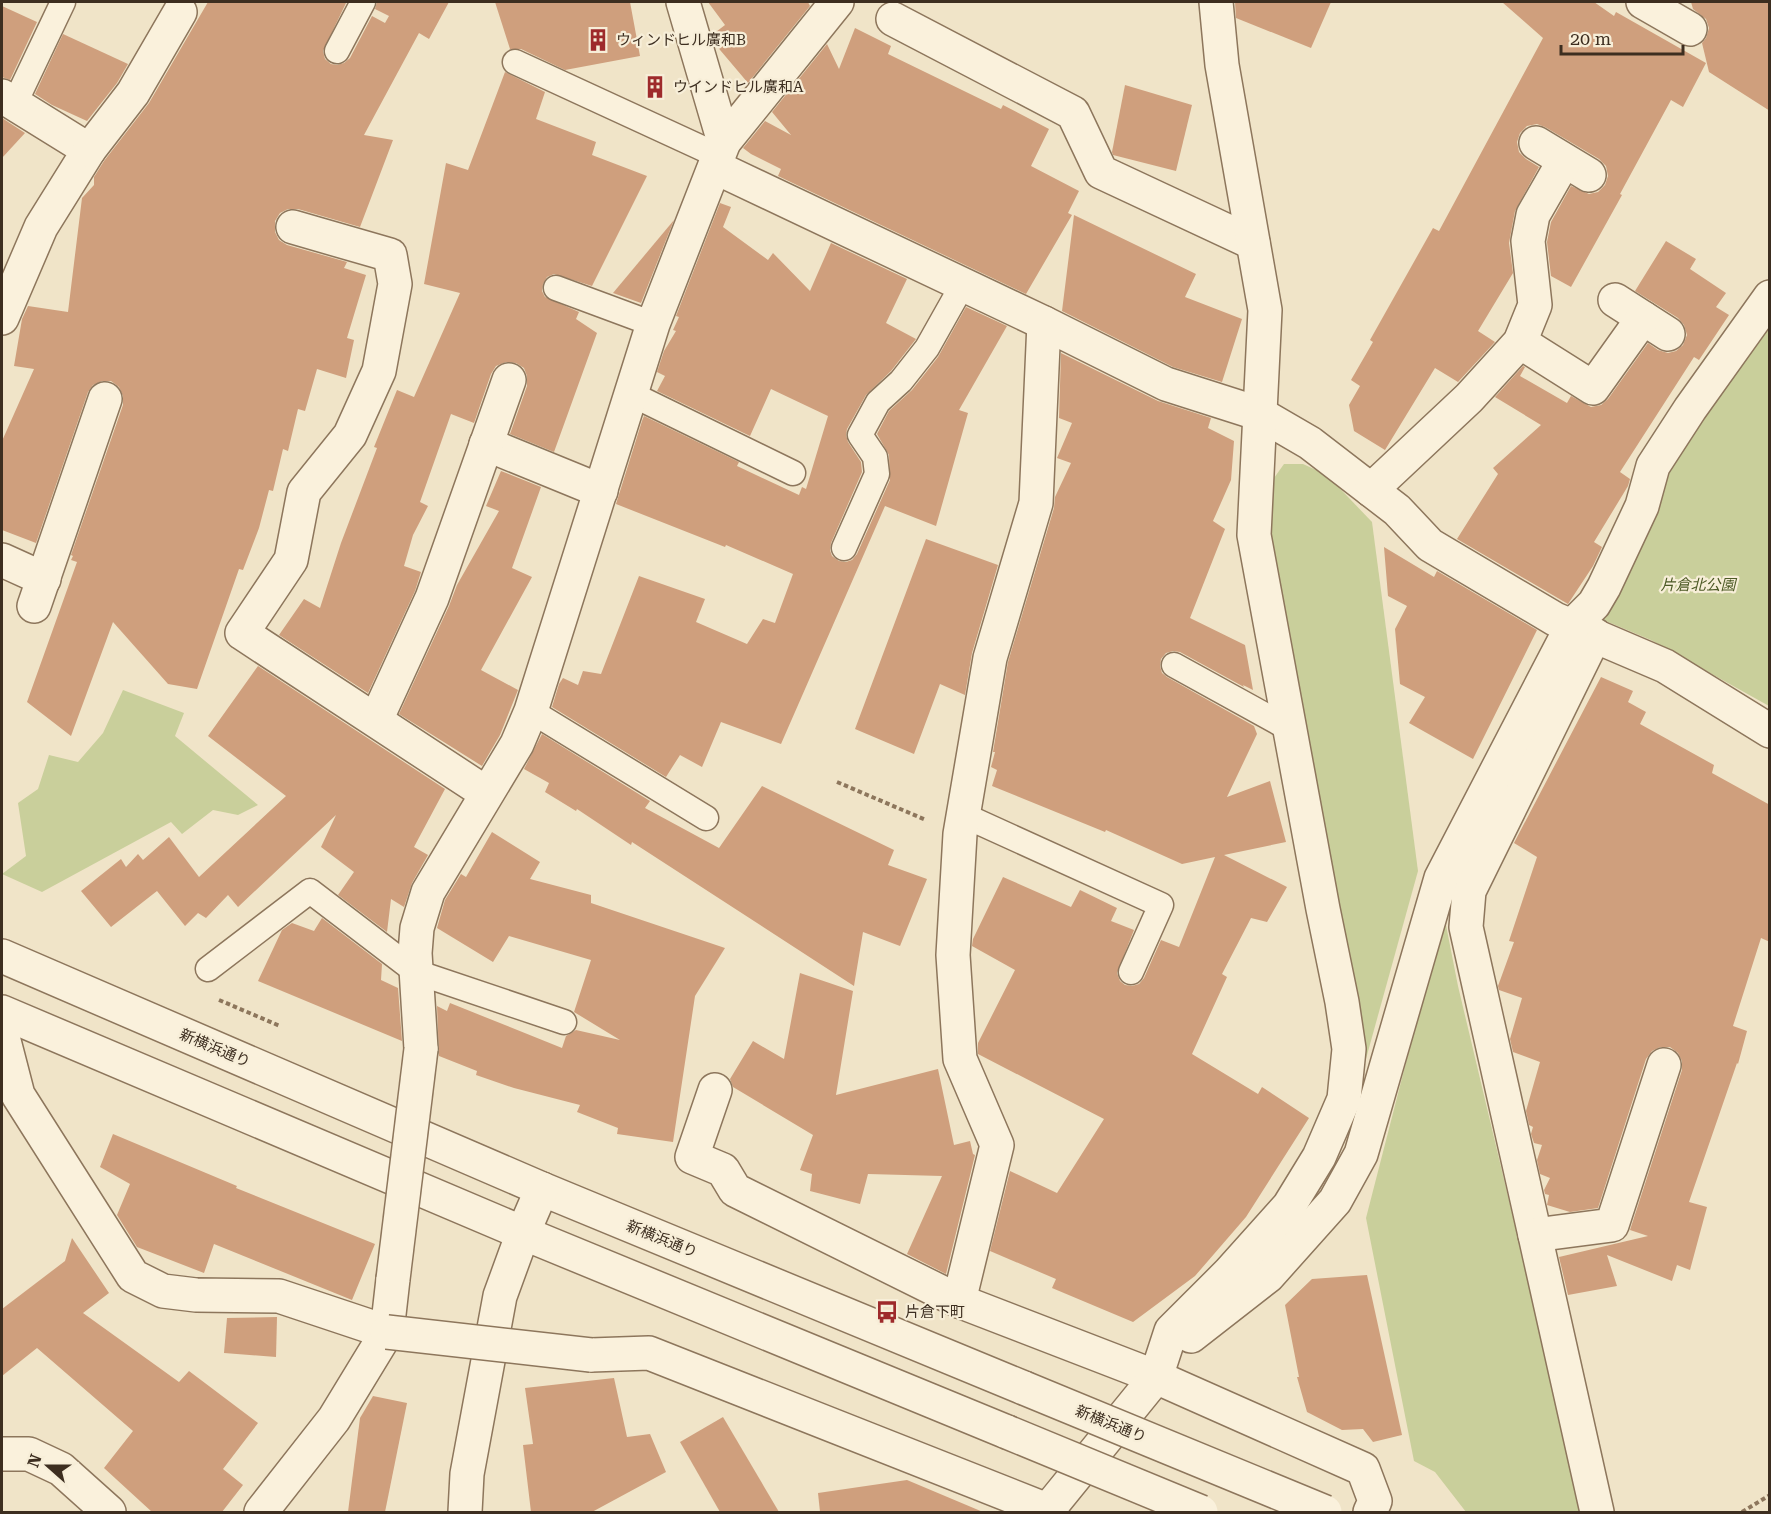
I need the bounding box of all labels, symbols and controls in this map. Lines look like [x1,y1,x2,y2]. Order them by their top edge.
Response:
scale bar [1561,18,1682,56]
building icon: ウィンドヒル廣和B [585,27,611,53]
text: 20 m [1570,28,1611,49]
place label: ウィンドヒル廣和B [616,31,746,49]
building icon: ウインドヒル廣和A [642,74,668,100]
place label: ウインドヒル廣和A [673,78,804,96]
park label: 片倉北公園 [1660,576,1737,594]
street label: 新横浜通り [177,1025,253,1071]
street label: 新横浜通り [624,1217,700,1261]
bus stop icon: 片倉下町 [874,1299,900,1325]
place label: 片倉下町 [905,1303,965,1321]
street label: 新横浜通り [1073,1402,1149,1446]
north arrow [18,1436,78,1496]
text: N [23,1452,46,1470]

